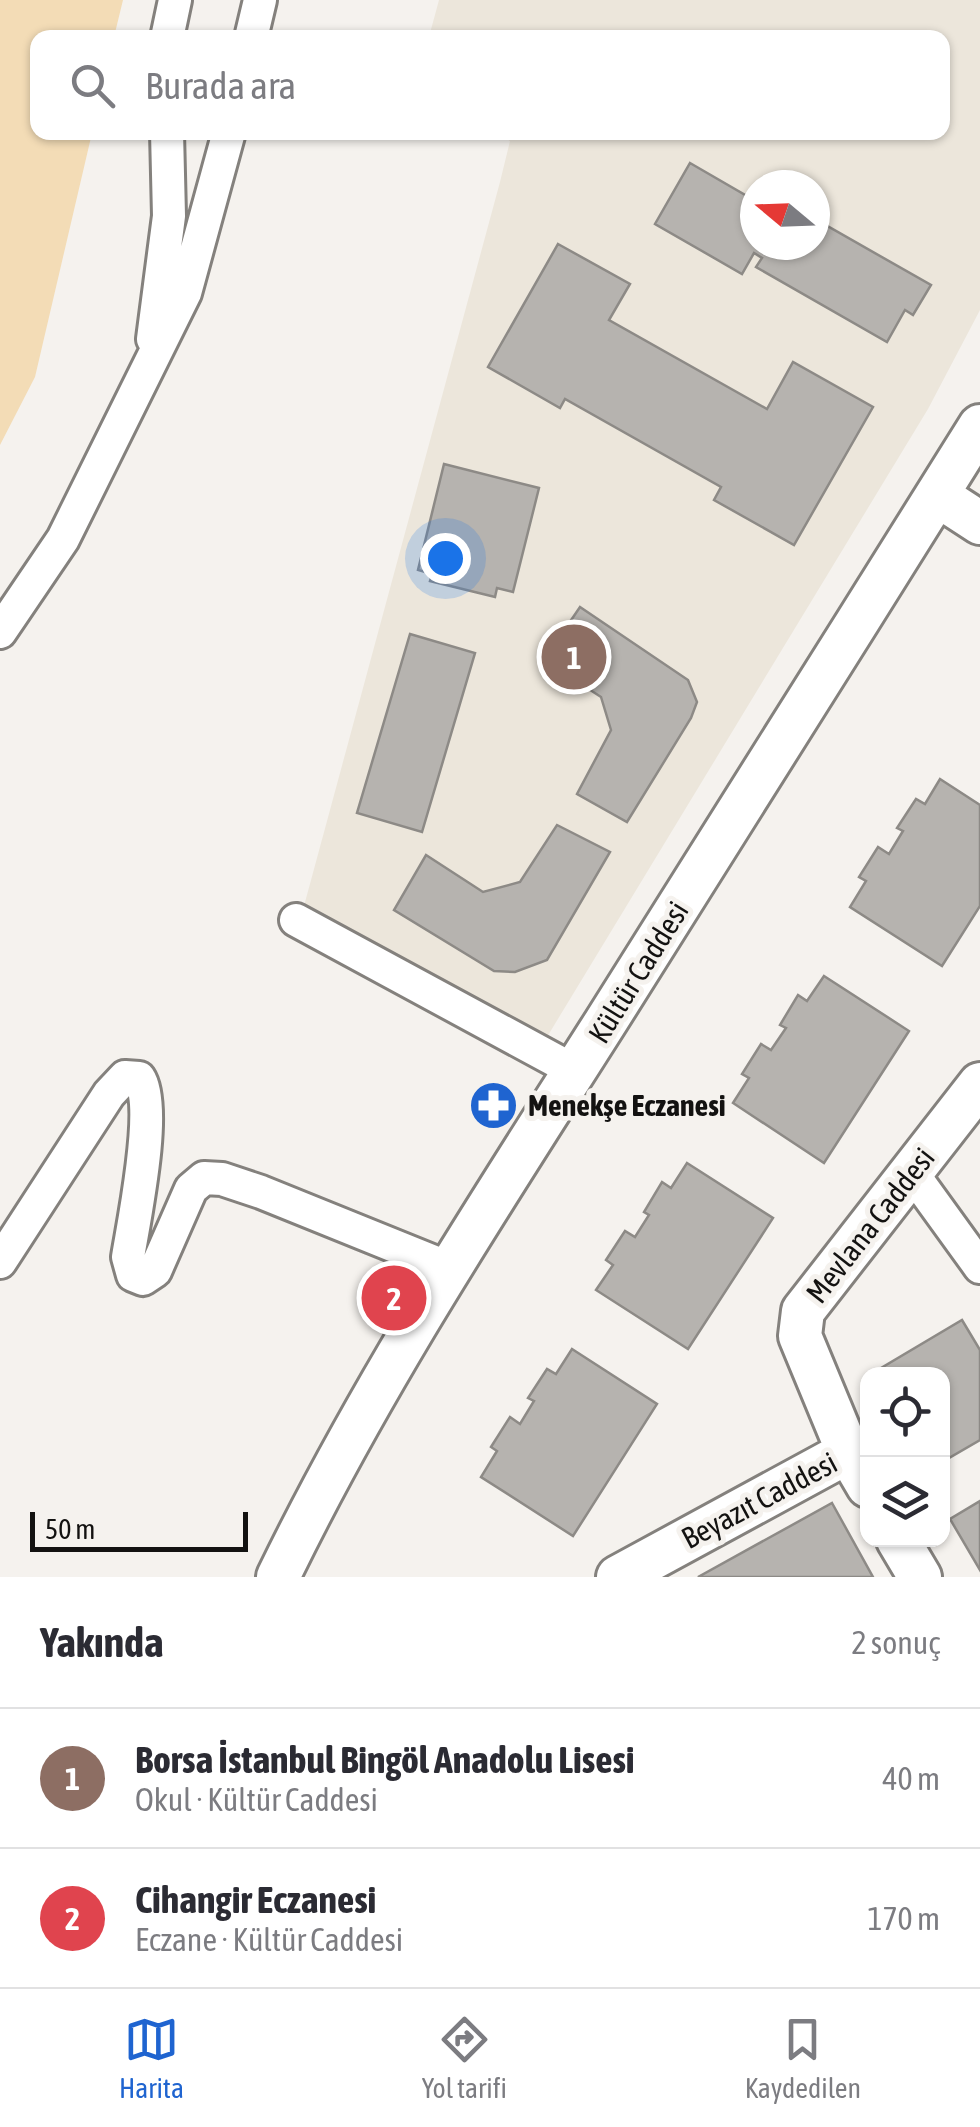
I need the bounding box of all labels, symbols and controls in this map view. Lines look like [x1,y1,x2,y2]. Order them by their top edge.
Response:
search box [30,30,950,140]
icon: search [65,58,120,113]
text: Burada ara [145,64,296,107]
north arrow [740,170,830,260]
your location [420,533,471,584]
pin: 1 [542,620,606,694]
street label: Kültür Caddesi [581,895,695,1049]
pharmacy icon: Menekşe Eczanesi [467,1079,519,1131]
place label: Menekşe Eczanesi [528,1088,726,1122]
street label: Mevlana Caddesi [799,1141,941,1309]
pin: 2 [362,1260,426,1336]
map controls [860,1367,950,1547]
button: locate [860,1367,950,1457]
street label: Beyazıt Caddesi [676,1445,842,1555]
button: layers [860,1457,950,1547]
scale bar [30,1507,248,1552]
text: 50 m [45,1513,95,1545]
text: Yakında [40,1618,163,1666]
text: 2 sonuç [851,1624,940,1661]
text: Borsa İstanbul Bingöl Anadolu Lisesi [135,1738,635,1781]
text: 1 [65,1760,80,1797]
text: 40 m [882,1760,940,1797]
text: Okul · Kültür Caddesi [135,1781,378,1818]
text: Cihangir Eczanesi [135,1878,376,1921]
text: 2 [65,1900,80,1937]
text: 170 m [867,1900,940,1937]
text: Eczane · Kültür Caddesi [135,1921,403,1958]
tab: Harita [119,2012,184,2104]
tab: Yol tarifi [422,2012,507,2104]
tab: Kaydedilen [745,2012,861,2104]

